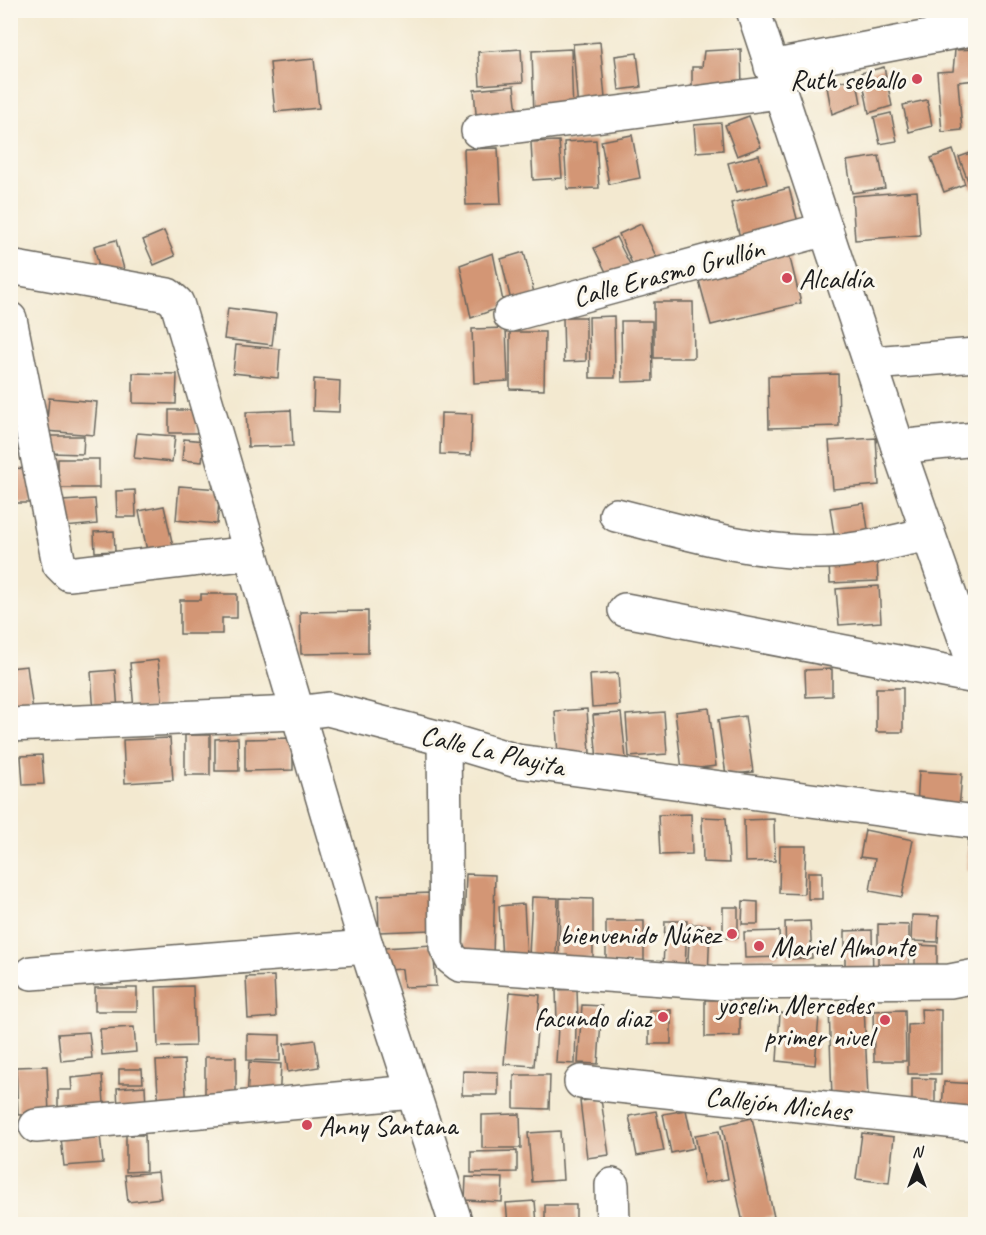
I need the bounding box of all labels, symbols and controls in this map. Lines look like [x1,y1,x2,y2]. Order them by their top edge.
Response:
place label: Ruth seballo [790,62,907,97]
marker: Ruth seballo [910,72,924,86]
street label: Calle Erasmo Grullón [569,230,769,315]
place label: Alcaldía [799,261,875,296]
marker: Alcaldía [780,271,794,285]
street label: Calle La Playita [417,717,571,785]
place label: bienvenido Núñez [559,917,723,952]
marker: bienvenido Núñez [725,927,739,941]
place label: Mariel Almonte [771,929,917,964]
marker: Mariel Almonte [752,939,766,953]
place label: yoselin Mercedes primer nivel [715,987,878,1054]
place label: facundo diaz [534,1000,653,1035]
marker: facundo diaz [656,1010,670,1024]
marker: yoselin Mercedes primer nivel [878,1013,892,1027]
street label: Callejón Miches [704,1078,855,1129]
place label: Anny Santana [319,1108,460,1143]
marker: Anny Santana [300,1118,314,1132]
north arrow [887,1136,947,1196]
text: N [912,1142,925,1162]

